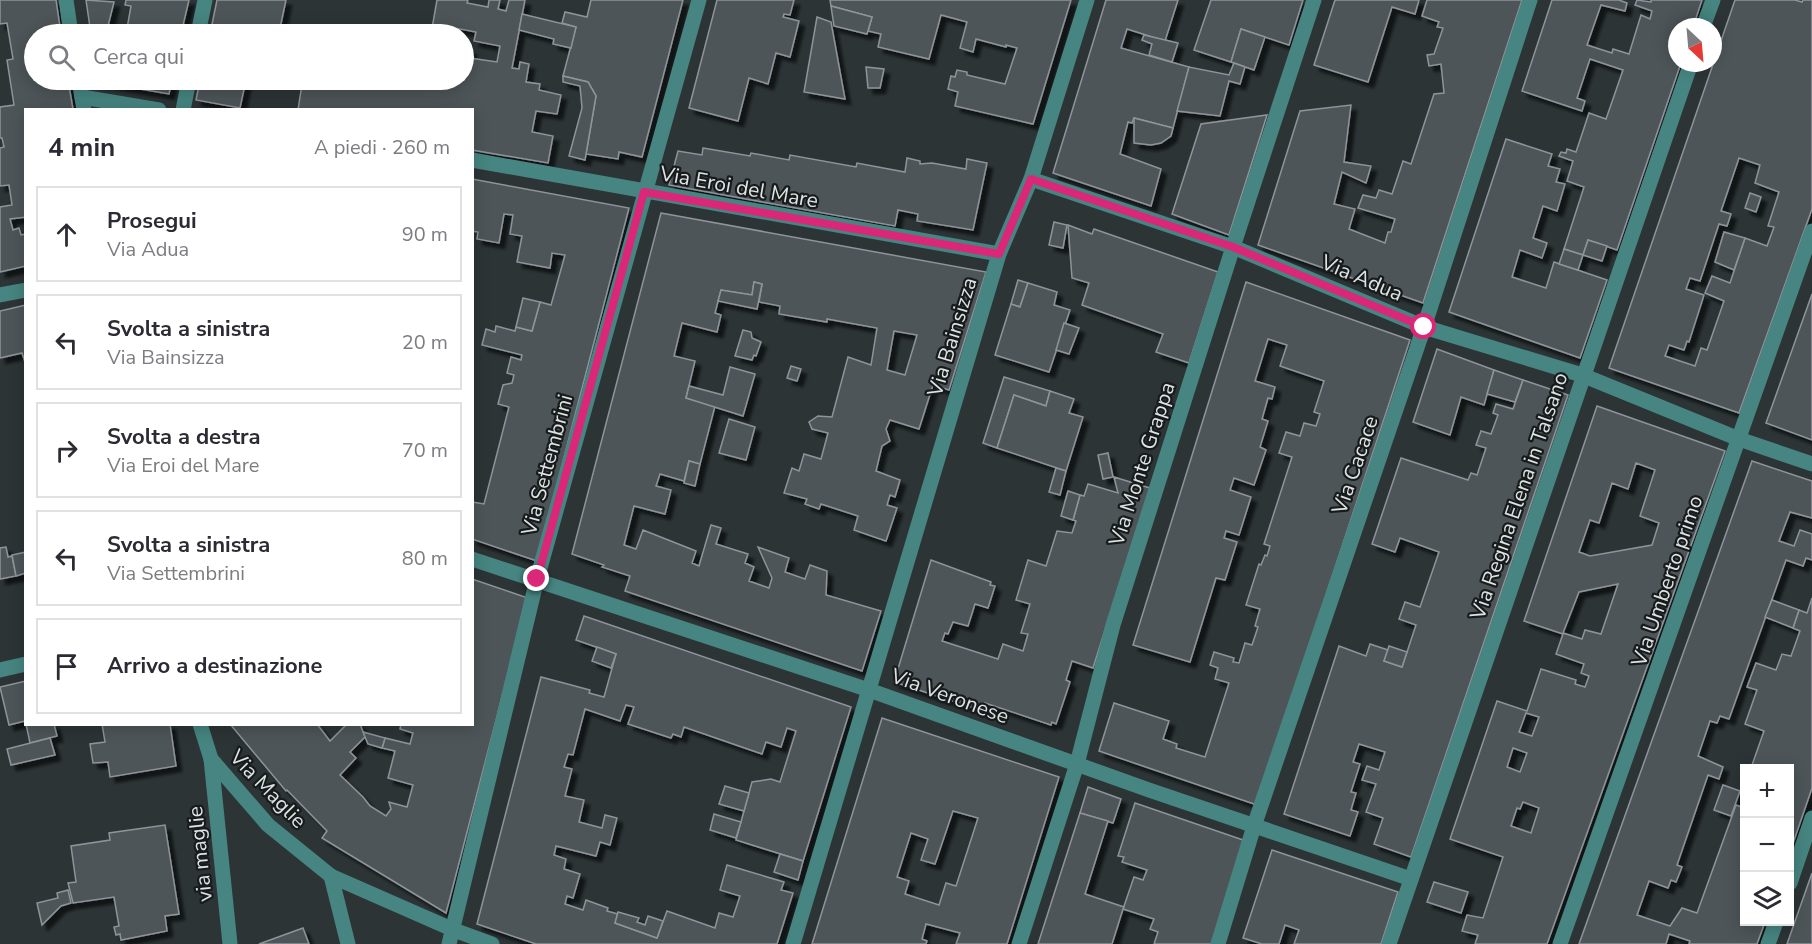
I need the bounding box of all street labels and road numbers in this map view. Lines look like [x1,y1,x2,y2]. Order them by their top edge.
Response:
street label: Via Eroi del Mare [657,159,820,215]
street label: Via Adua [1316,248,1407,308]
street label: Via Bainsizza [920,274,983,401]
street label: Via Regina Elena in Talsano [1463,369,1575,624]
street label: Via Monte Grappa [1102,379,1182,550]
street label: Via Settembrini [514,391,579,540]
street label: Via Cacace [1325,412,1385,519]
street label: Via Umberto primo [1624,492,1709,671]
street label: Via Veronese [886,661,1013,730]
street label: Via Maglie [223,743,313,835]
street label: via maglie [181,805,219,903]

